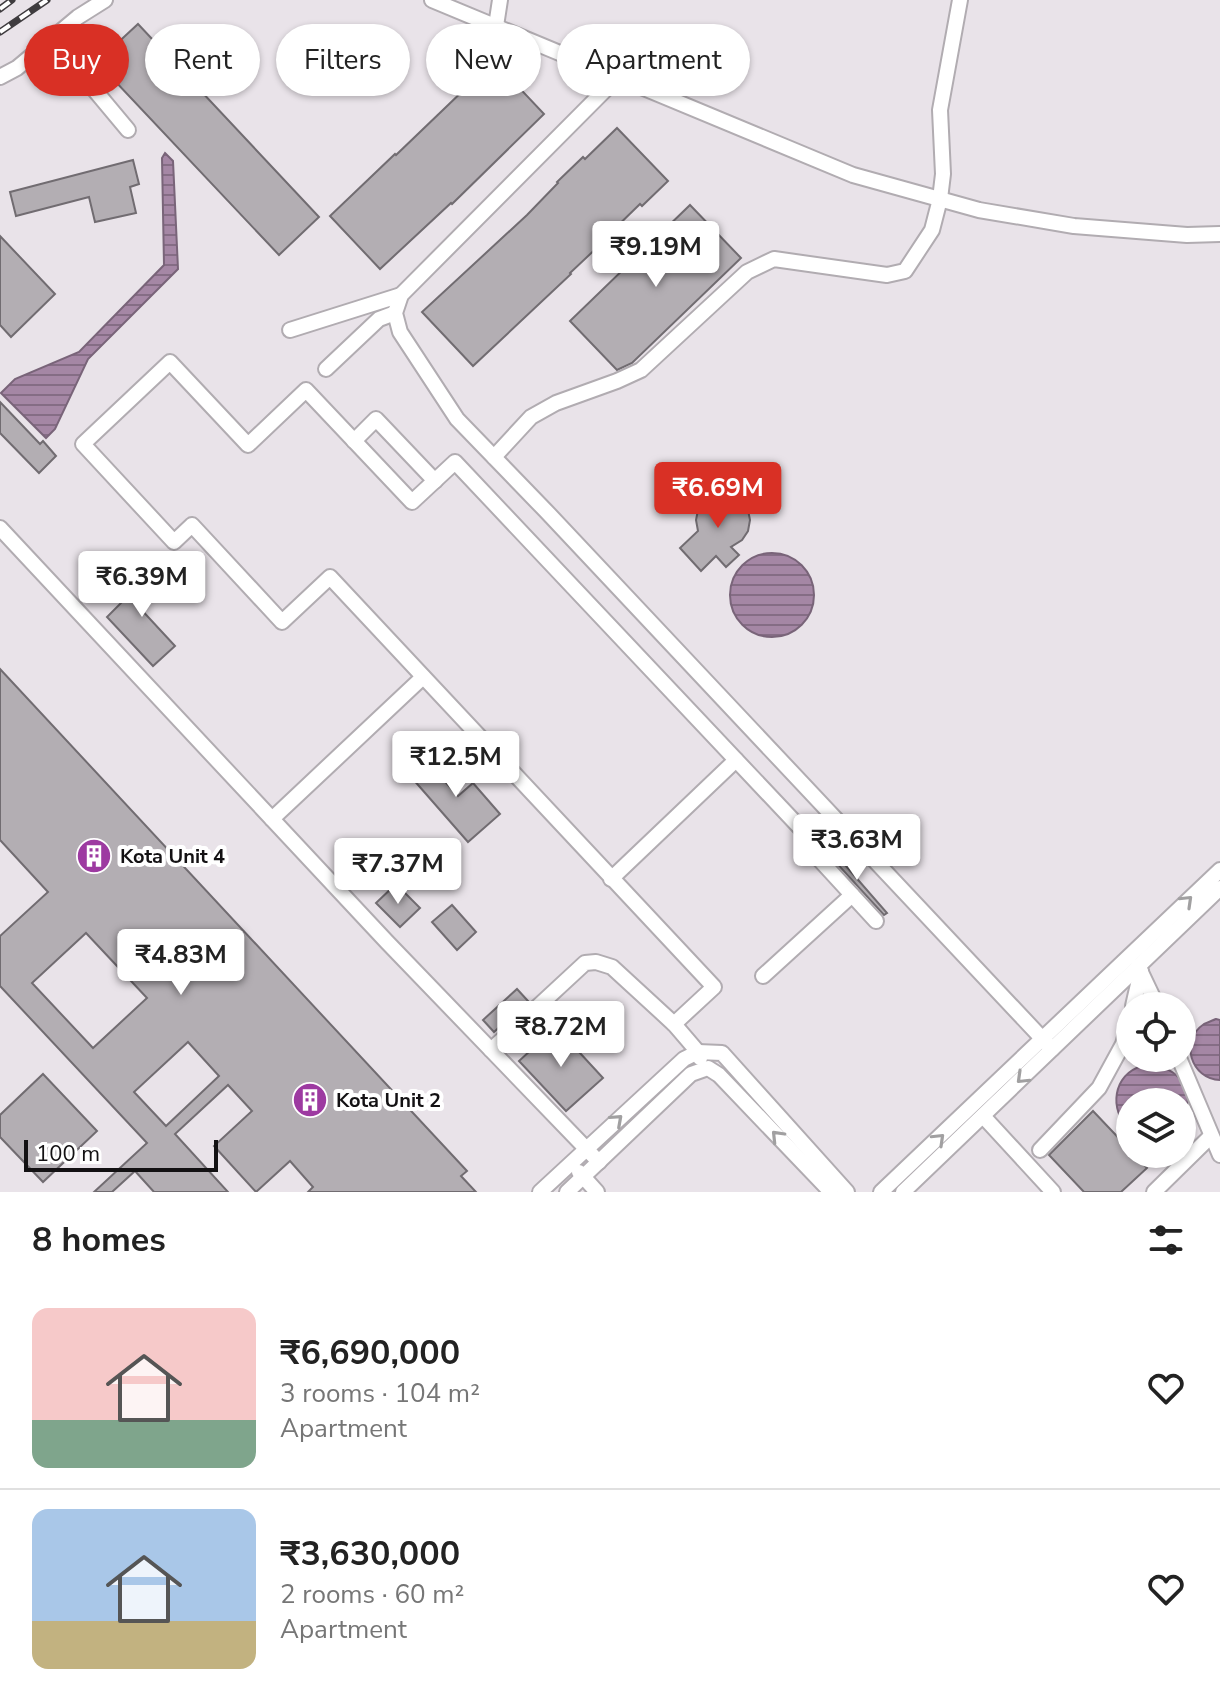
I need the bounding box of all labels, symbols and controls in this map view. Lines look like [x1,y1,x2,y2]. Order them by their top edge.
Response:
chip: Buy [24,24,129,96]
chip: Rent [145,24,260,96]
chip: Filters [276,24,410,96]
chip: New [426,24,541,96]
chip: Apartment [557,24,750,96]
pin: ₹9.19M [591,221,721,289]
text: ₹9.19M [610,229,702,264]
pin: ₹6.69M [653,462,783,530]
text: ₹6.69M [672,470,764,505]
pin: ₹6.39M [77,551,207,619]
text: ₹6.39M [96,559,188,594]
pin: ₹12.5M [391,731,521,799]
text: ₹12.5M [410,739,502,774]
pin: ₹3.63M [792,814,922,882]
text: ₹3.63M [811,822,903,857]
building icon: Kota Unit 4 [75,837,113,875]
pin: ₹7.37M [333,838,463,906]
place label: Kota Unit 4 [120,843,225,870]
text: ₹7.37M [352,846,444,881]
one-way arrow [1178,896,1192,911]
pin: ₹4.83M [116,929,246,997]
text: ₹4.83M [135,937,227,972]
map controls [1116,992,1196,1168]
button: locate [1116,992,1196,1072]
pin: ₹8.72M [496,1001,626,1069]
text: ₹8.72M [515,1009,607,1044]
one-way arrow [1017,1068,1031,1083]
building icon: Kota Unit 2 [291,1081,329,1119]
place label: Kota Unit 2 [336,1087,441,1114]
button: layers [1116,1088,1196,1168]
one-way arrow [608,1115,623,1130]
one-way arrow [771,1131,786,1145]
one-way arrow [929,1134,944,1148]
scale bar [24,1136,218,1172]
text: 100 m [36,1139,100,1169]
text: 8 homes [32,1217,166,1263]
icon: filters [1144,1218,1188,1262]
text: ₹6,690,000 [280,1330,460,1376]
icon: home [96,1340,192,1436]
icon: heart [1144,1366,1188,1410]
text: 3 rooms · 104 m² [280,1376,480,1411]
text: Apartment [280,1411,407,1446]
text: ₹3,630,000 [280,1531,460,1577]
icon: home [96,1541,192,1637]
icon: heart [1144,1567,1188,1611]
text: 2 rooms · 60 m² [280,1577,464,1612]
text: Apartment [280,1612,407,1647]

